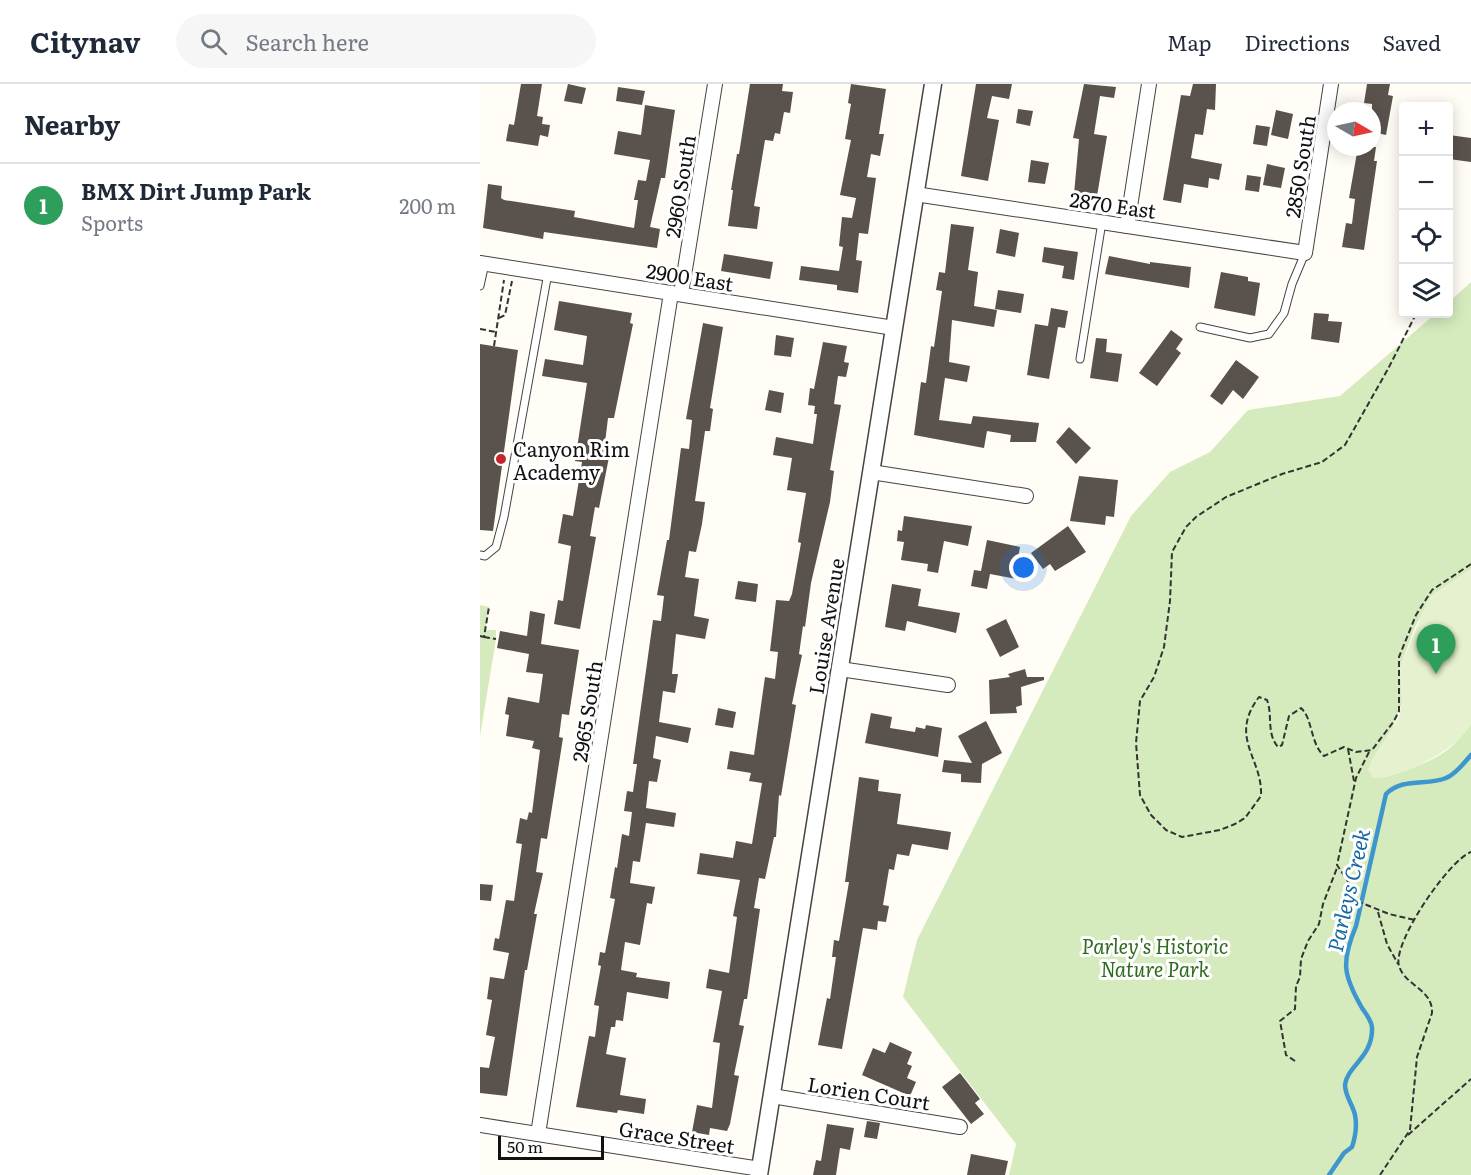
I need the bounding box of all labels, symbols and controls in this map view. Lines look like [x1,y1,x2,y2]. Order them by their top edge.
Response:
search box [176,14,596,68]
text: Citynav [30,20,140,62]
icon: search [197,25,230,58]
text: Search here [245,25,369,58]
text: Map [1167,26,1212,57]
text: Directions [1245,26,1350,57]
text: Saved [1383,26,1441,57]
north arrow [1327,102,1381,156]
map controls [1399,102,1453,318]
button: + [1399,102,1453,156]
text: Nearby [24,104,120,143]
street label: 2850 South [1276,112,1322,220]
street label: 2960 South [656,132,702,240]
button: − [1399,156,1453,210]
text: BMX Dirt Jump Park [81,174,311,207]
street label: 2870 East [1068,183,1158,225]
text: 1 [39,190,48,220]
text: 200 m [399,190,456,220]
text: Sports [81,207,143,237]
button: locate [1399,210,1453,264]
street label: 2900 East [644,254,736,298]
button: layers [1399,264,1453,318]
place label: Canyon Rim Academy [513,433,630,486]
marker: Canyon Rim Academy [494,452,508,466]
your location [1009,553,1038,582]
street label: Louise Avenue [799,556,851,696]
pin: 1 [1416,624,1456,674]
street label: 2965 South [563,658,609,764]
water label: Parleys Creek [1318,825,1376,955]
park label: Parley's Historic Nature Park [1082,930,1228,983]
street label: Lorien Court [806,1068,932,1116]
street label: Grace Street [617,1112,737,1160]
scale bar [498,1133,604,1160]
text: 50 m [507,1134,543,1158]

